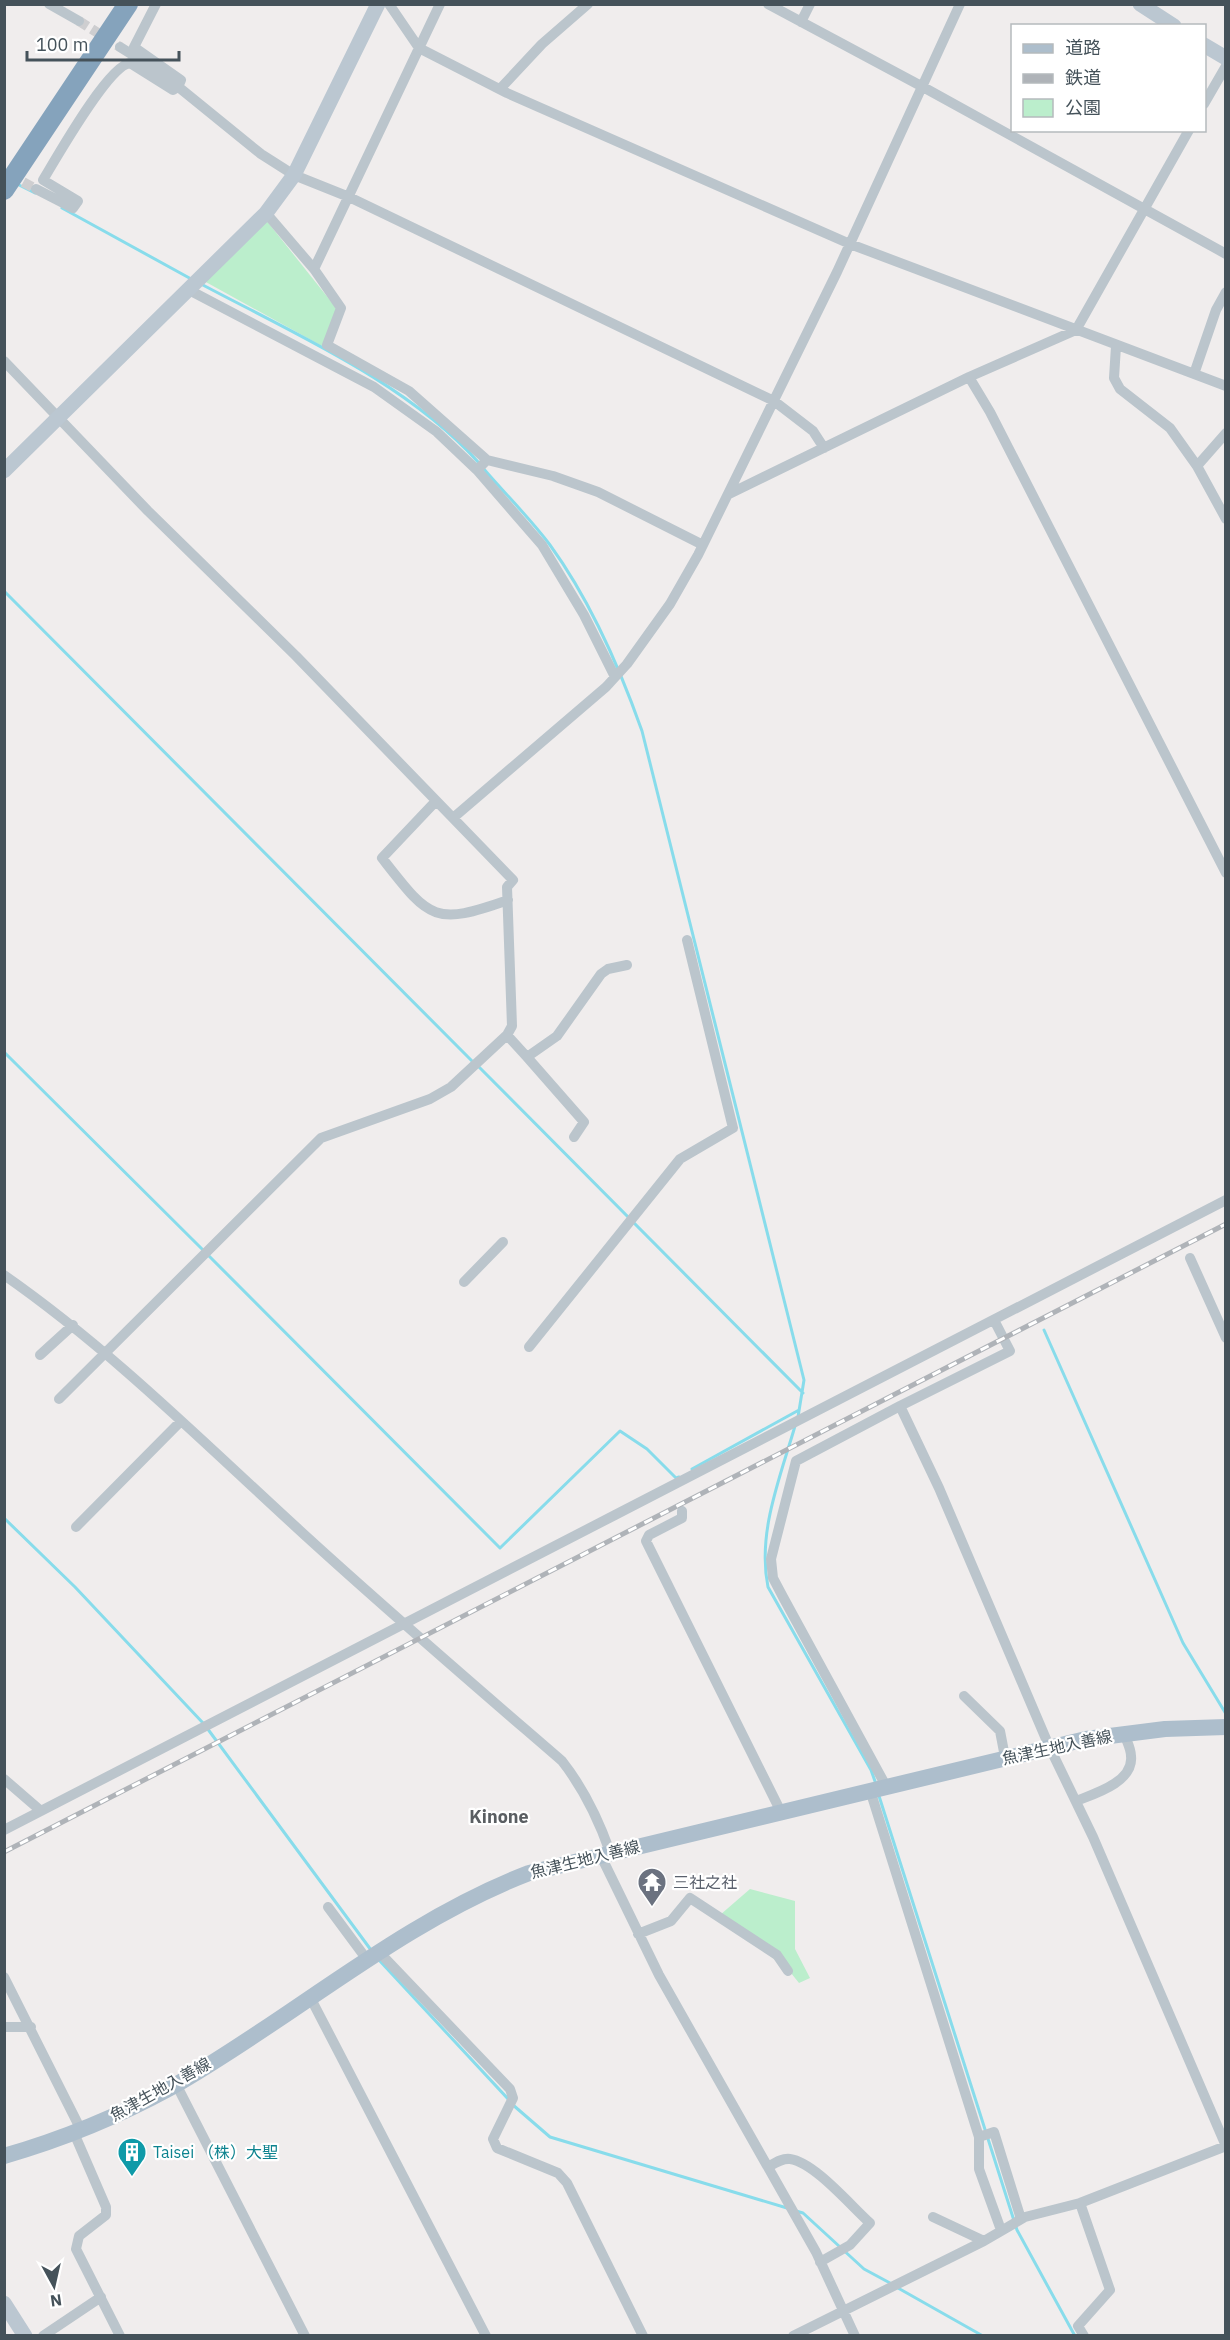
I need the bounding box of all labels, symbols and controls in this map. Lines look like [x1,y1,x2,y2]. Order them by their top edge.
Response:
scale bar [27,24,178,62]
legend [1011,24,1206,132]
text: 100 m [36,33,88,56]
text: 道路 [1065,36,1101,59]
text: 鉄道 [1065,66,1101,89]
text: 公園 [1065,96,1101,119]
street label: 魚津生地入善線 [1000,1726,1114,1768]
district label: Kinone [469,1805,529,1828]
street label: 魚津生地入善線 [528,1836,642,1882]
temple icon: 三社之社 [636,1866,668,1908]
place label: 三社之社 [673,1872,737,1892]
street label: 魚津生地入善線 [106,2053,214,2125]
building icon: Taisei （株）大聖 [116,2136,148,2178]
place label: Taisei （株）大聖 [153,2142,278,2162]
north arrow [24,2256,84,2316]
text: N [49,2290,63,2312]

